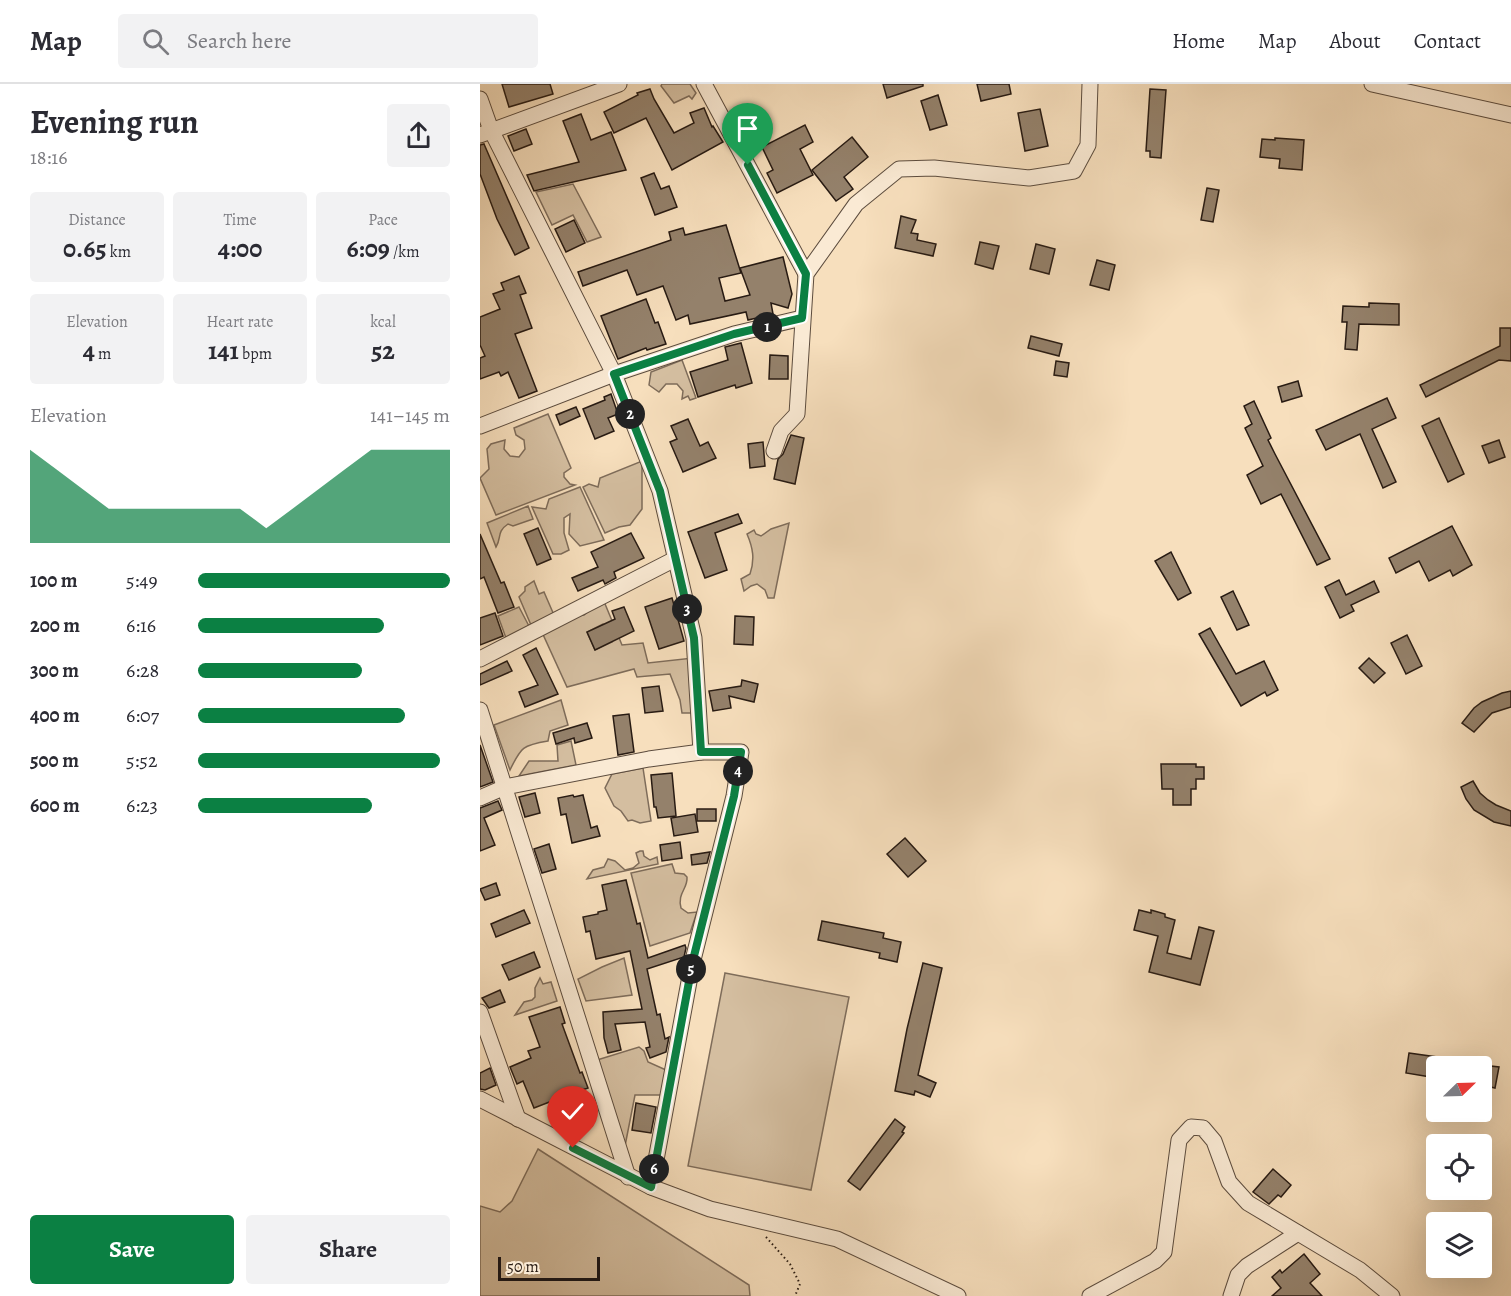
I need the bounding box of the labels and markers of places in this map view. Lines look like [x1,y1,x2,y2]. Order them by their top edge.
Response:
pin [722,103,773,165]
pin: 1 [752,312,782,342]
pin: 2 [615,399,645,429]
pin: 3 [672,594,702,624]
pin: 4 [723,756,753,786]
pin: 5 [676,954,706,984]
pin [547,1086,598,1148]
pin: 6 [639,1154,669,1184]

